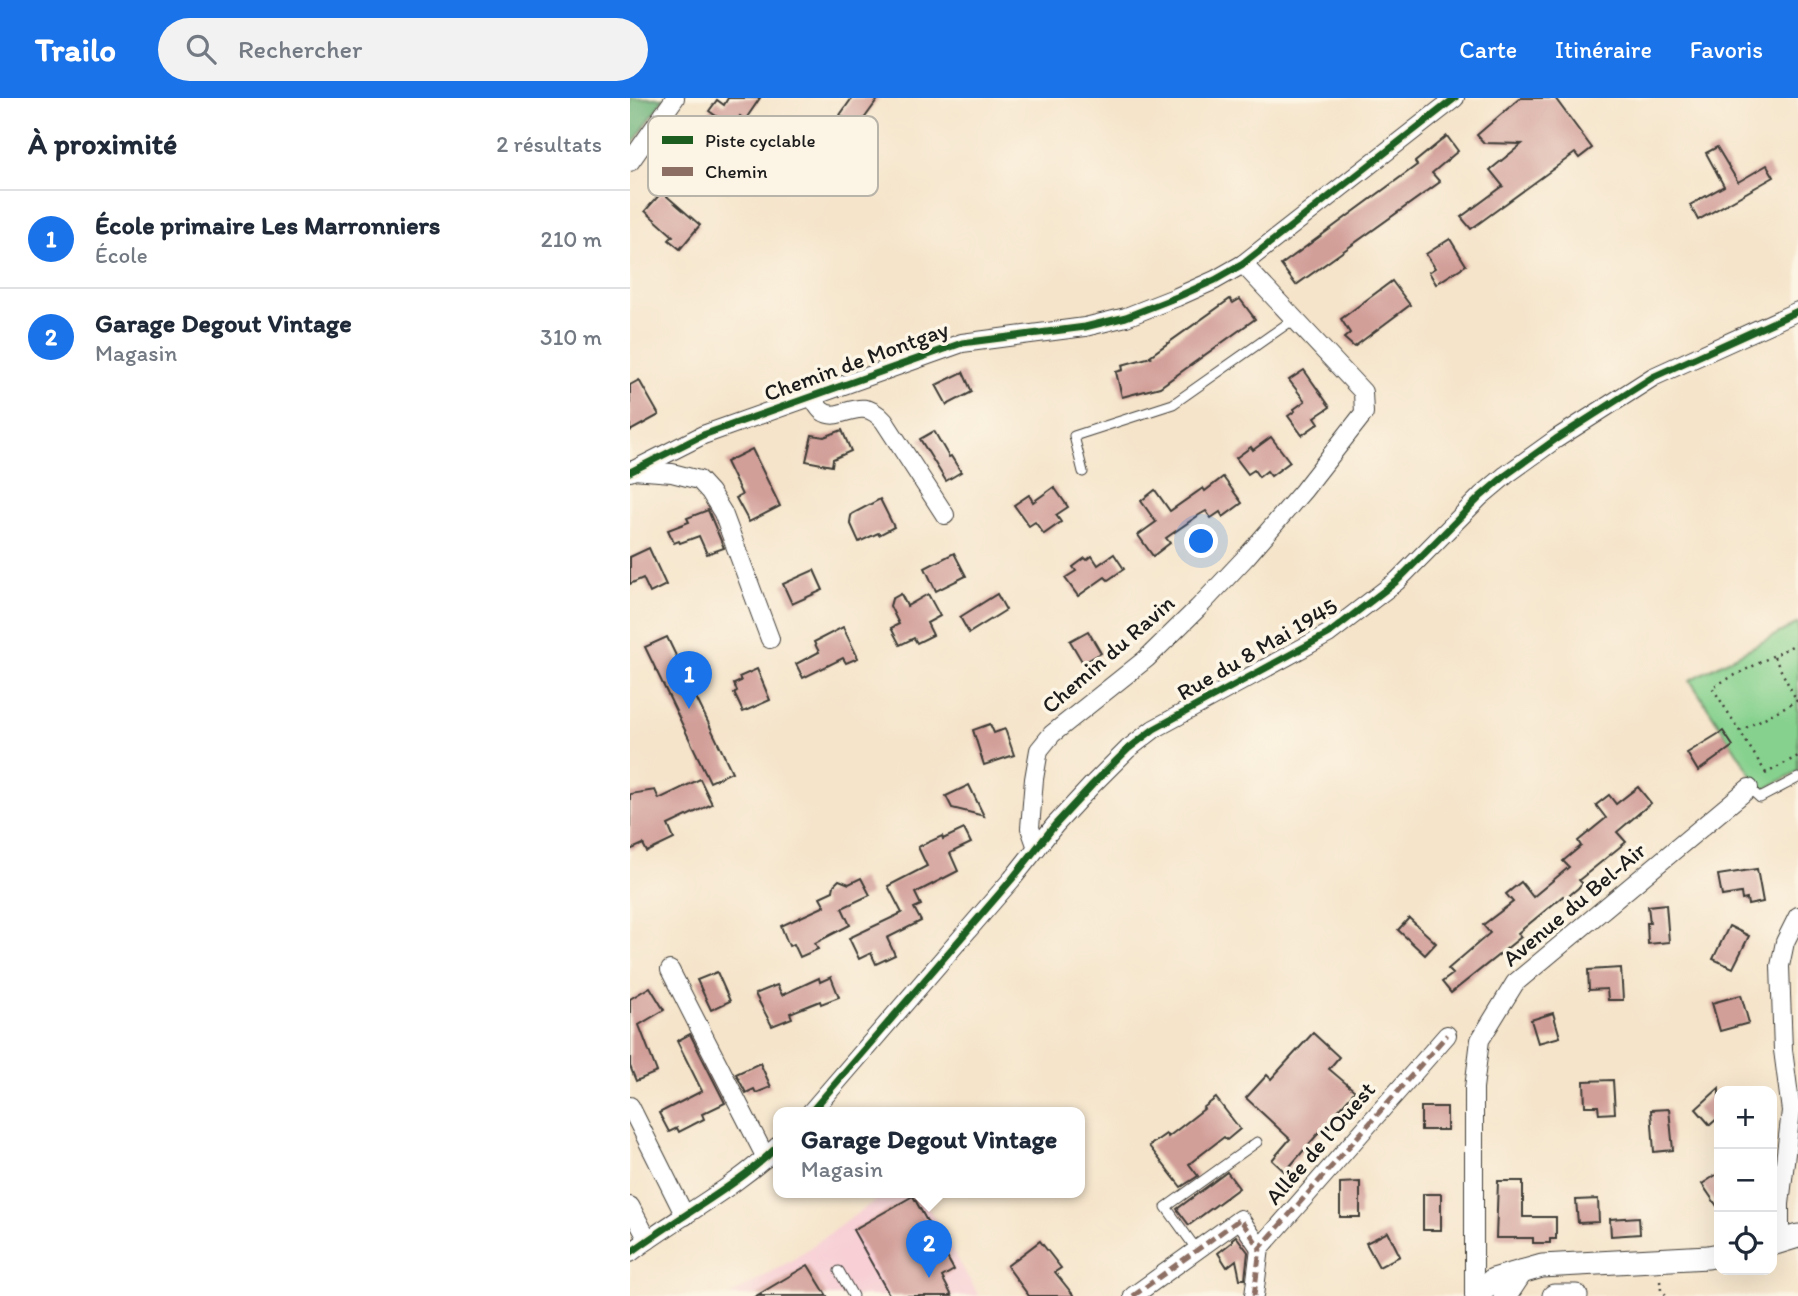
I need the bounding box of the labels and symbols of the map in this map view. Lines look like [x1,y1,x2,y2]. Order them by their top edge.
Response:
legend [648,116,878,196]
text: Piste cyclable [705,129,816,152]
text: Chemin [705,160,768,183]
street label: Chemin de Montgay [760,315,952,407]
your location [1184,524,1218,558]
street label: Chemin du Ravin [1036,589,1180,719]
street label: Rue du 8 Mai 1945 [1172,592,1342,706]
pin: 1 [666,651,712,709]
street label: Avenue du Bel-Air [1497,836,1652,972]
street label: Allée de l'Ouest [1259,1076,1381,1210]
pin: 2 [906,1220,952,1278]

